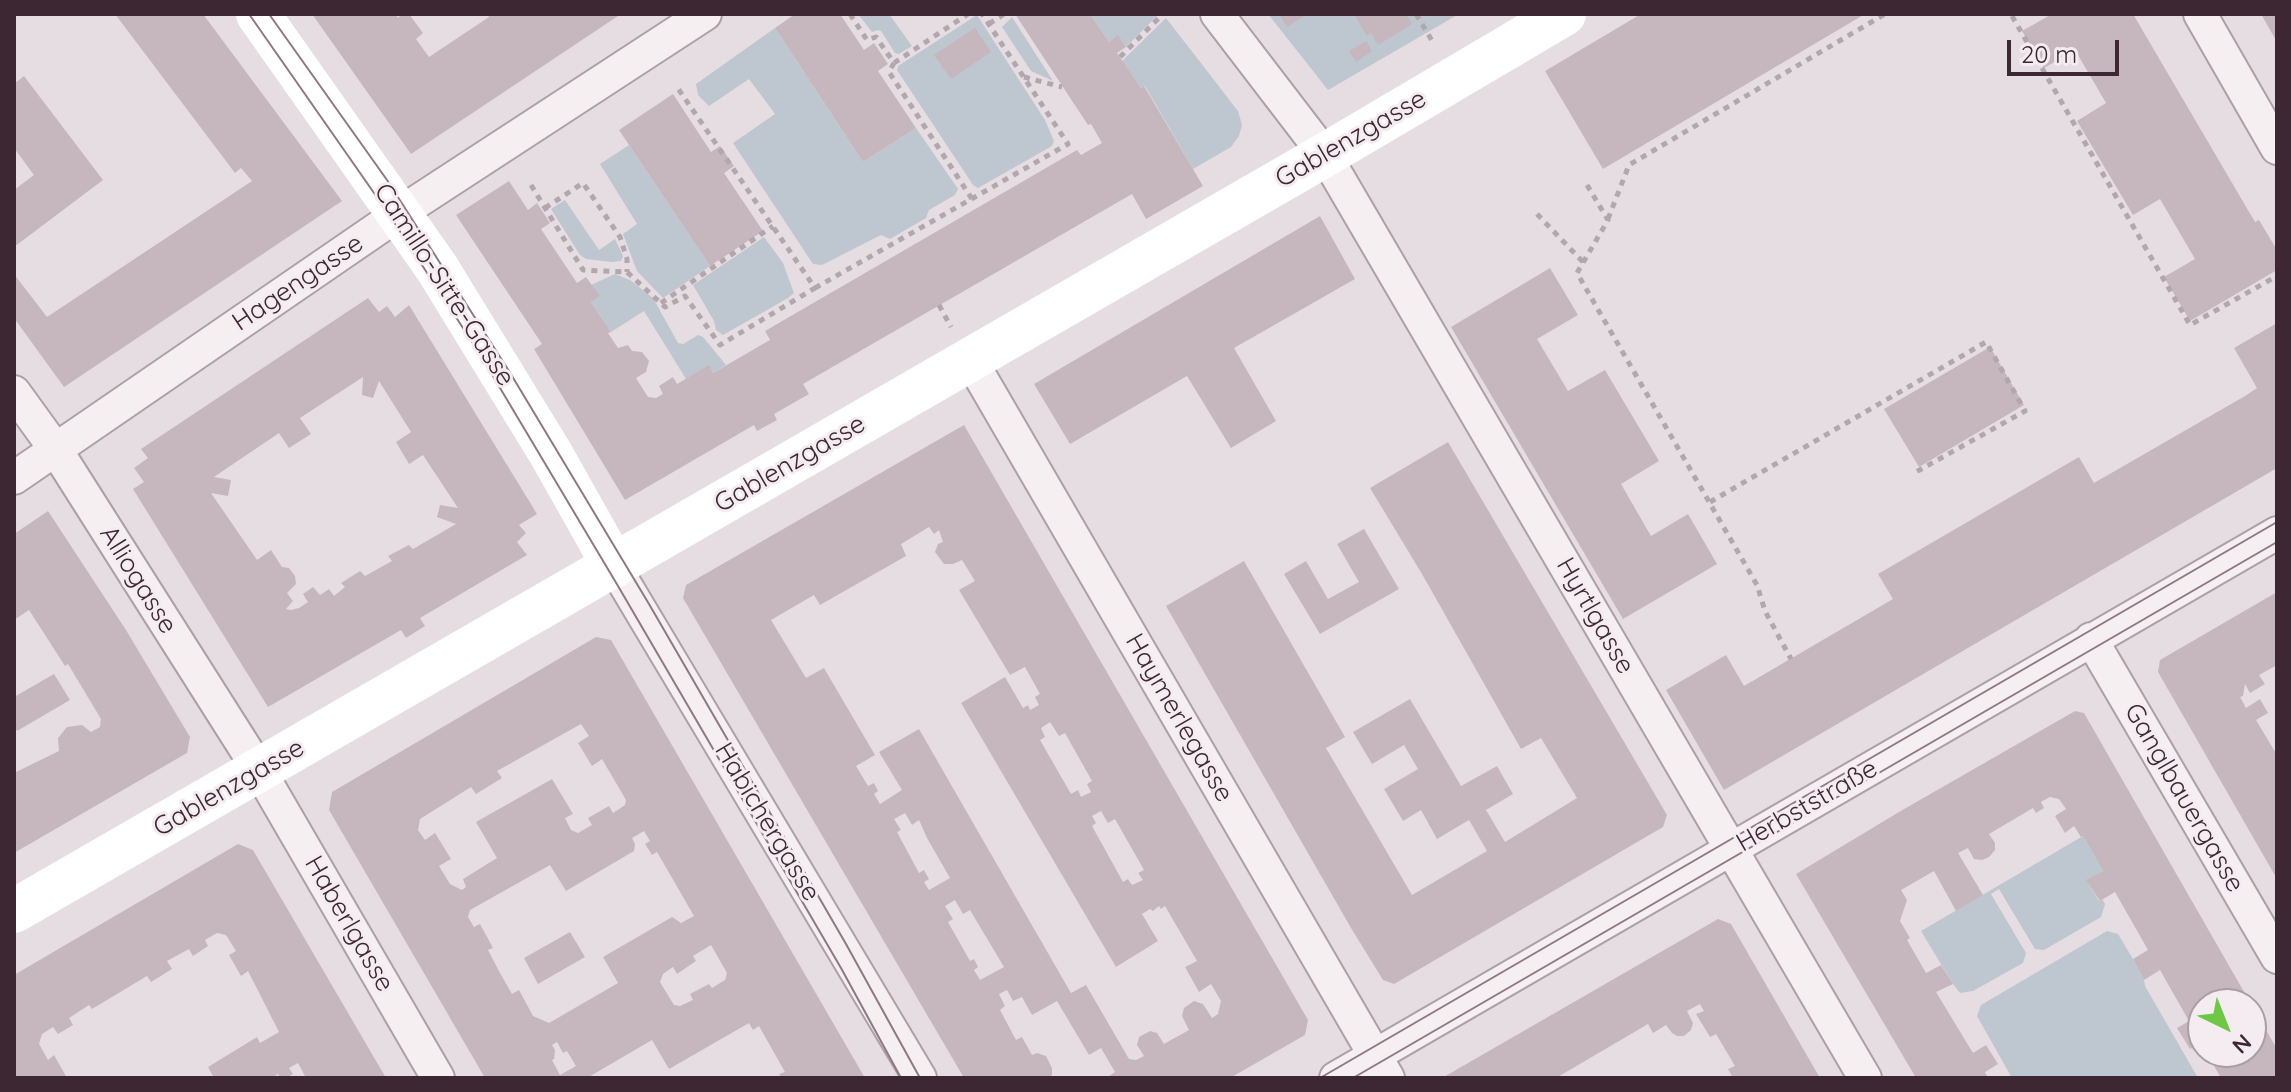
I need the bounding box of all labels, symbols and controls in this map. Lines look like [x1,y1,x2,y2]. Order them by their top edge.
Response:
scale bar [2011,24,2123,74]
text: 20 m [2021,39,2077,69]
street label: Gablenzgasse [1270,83,1432,195]
street label: Camillo-Sitte-Gasse [367,178,521,392]
street label: Hagengasse [227,228,369,338]
street label: Gablenzgasse [709,408,871,520]
street label: Alliogasse [93,520,183,640]
street label: Hyrtlgasse [1549,552,1641,680]
street label: Haymerlegasse [1118,628,1240,808]
street label: Ganglbauergasse [2117,698,2251,898]
street label: Gablenzgasse [148,732,310,844]
street label: Habichergasse [707,737,827,907]
street label: Herbststraße [1731,753,1883,859]
street label: Haberlgasse [298,851,400,997]
north arrow [2187,988,2267,1068]
text: N [2227,1028,2257,1060]

